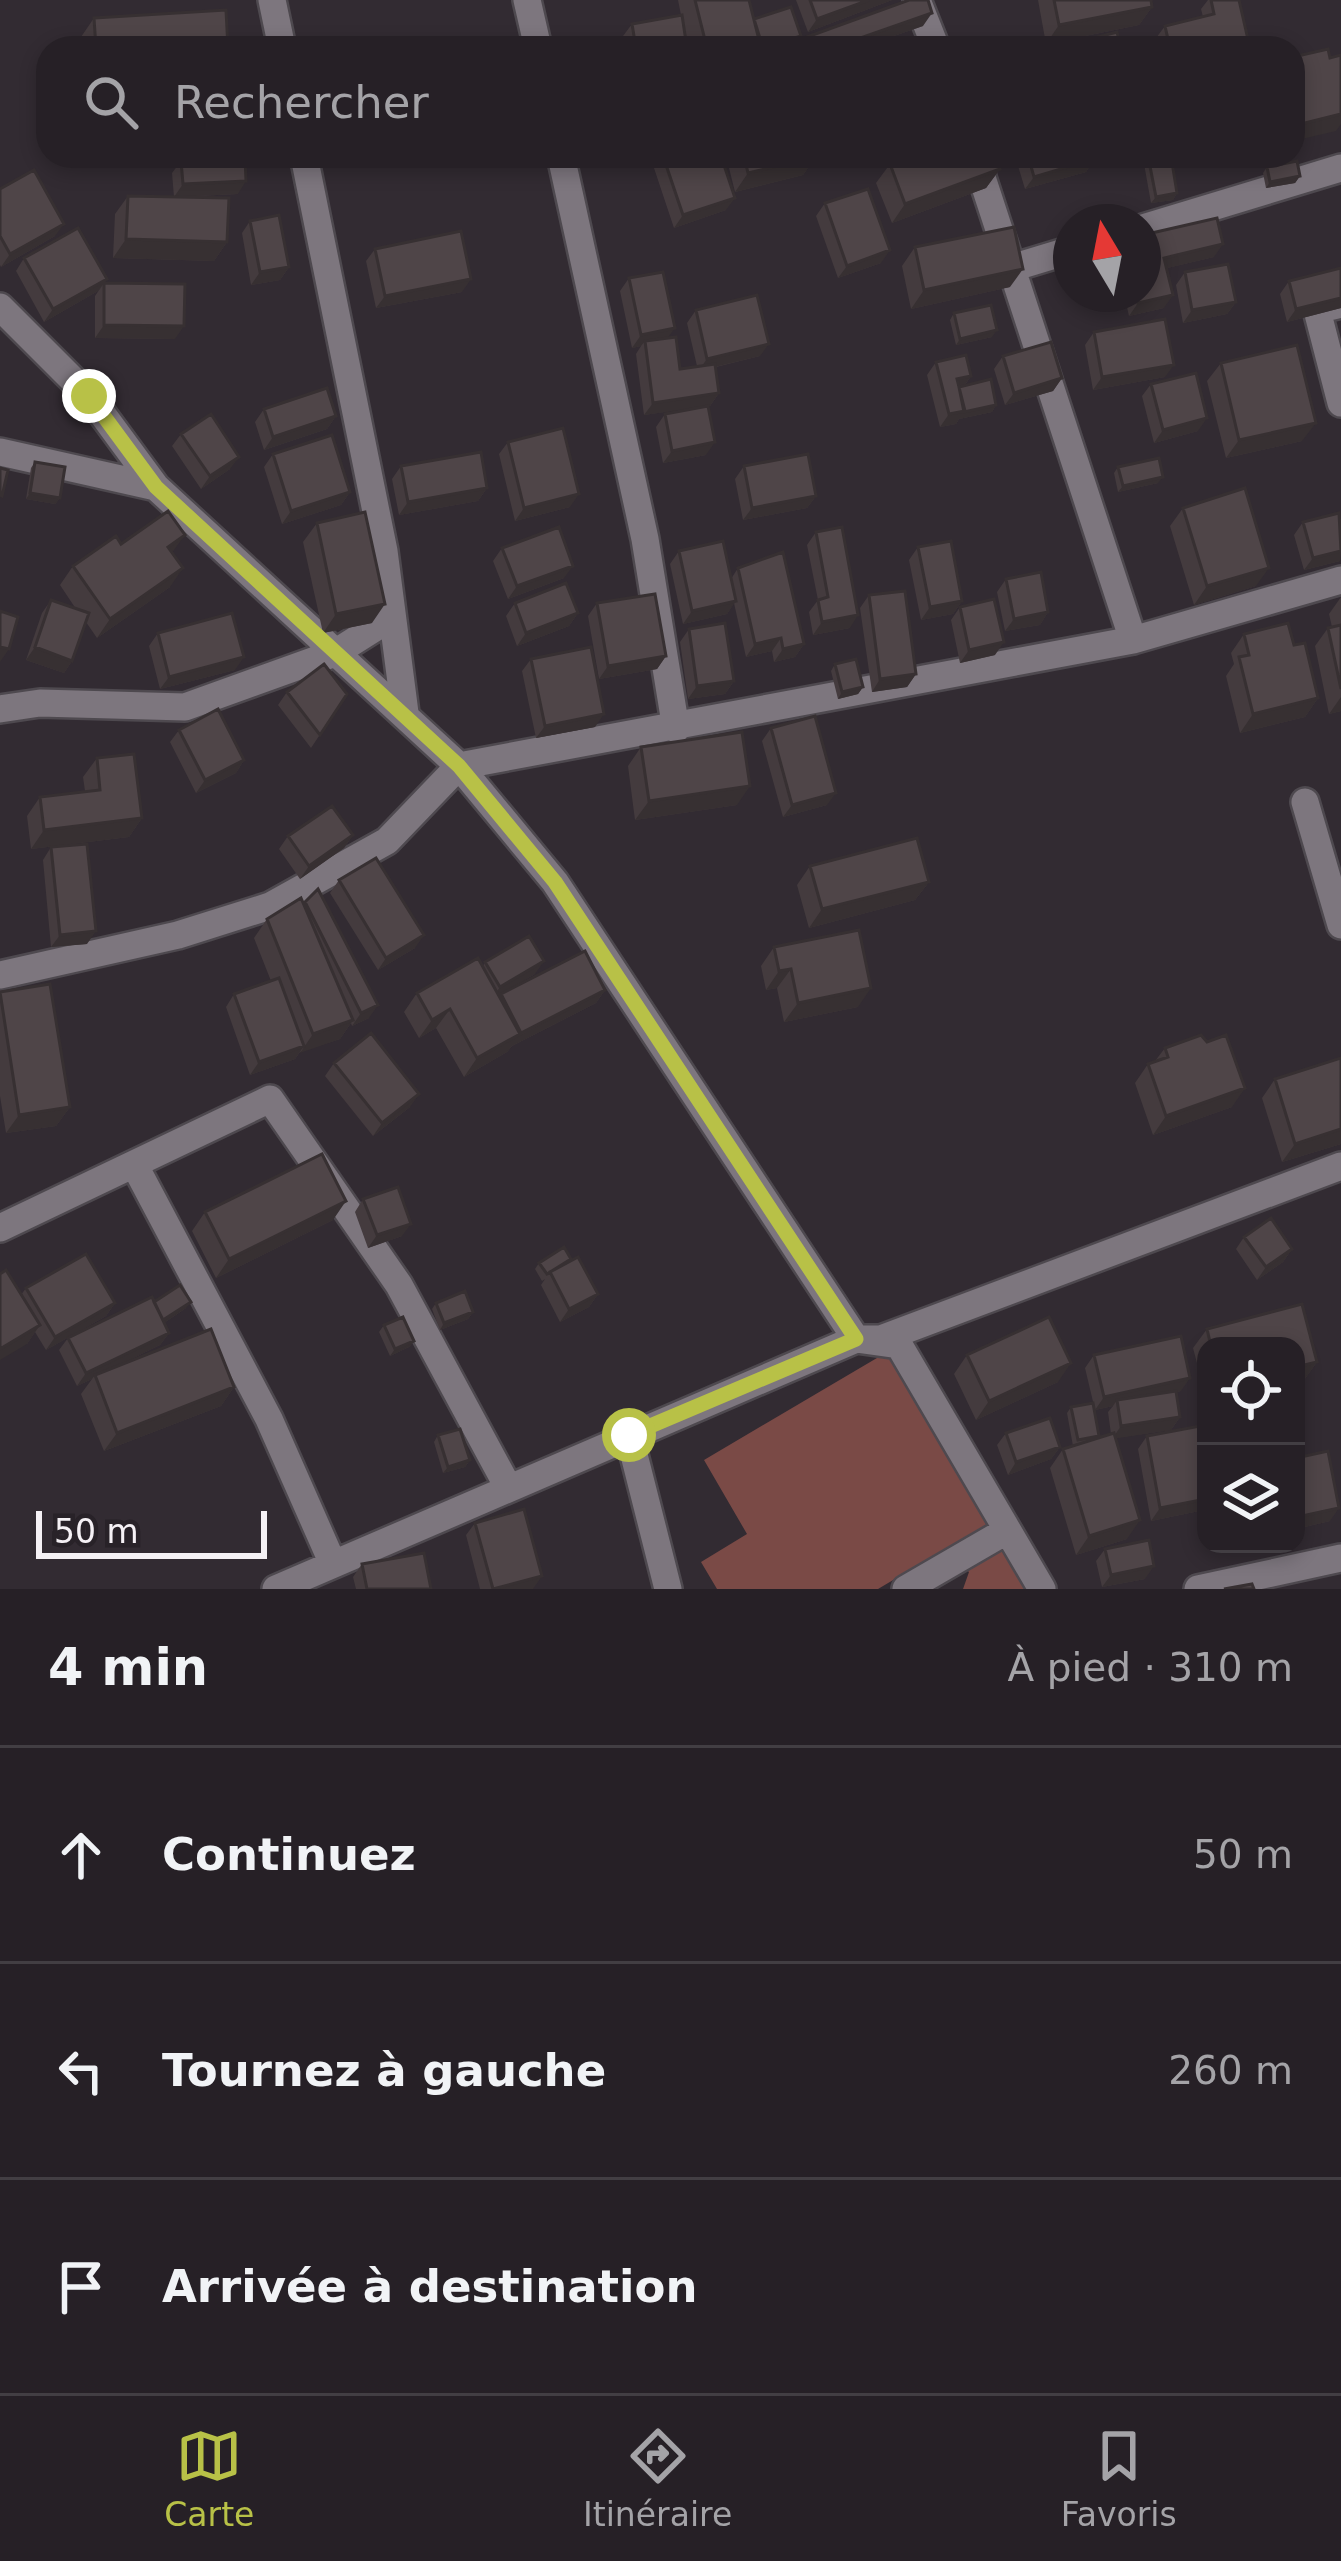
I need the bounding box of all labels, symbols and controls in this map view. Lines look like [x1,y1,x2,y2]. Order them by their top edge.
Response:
search box [36,36,1305,168]
icon: search [78,69,144,135]
text: Rechercher [174,76,429,129]
north arrow [1053,204,1161,312]
route end [62,369,116,423]
map controls [1197,1337,1305,1553]
button: locate [1197,1337,1305,1445]
route start [602,1408,656,1462]
button: layers [1197,1445,1305,1553]
scale bar [36,1505,267,1558]
text: 50 m [54,1512,139,1551]
text: 4 min [48,1638,208,1697]
text: À pied · 310 m [1008,1645,1293,1690]
icon: ahead [48,1822,114,1888]
text: Continuez [162,1828,416,1881]
text: 50 m [1193,1832,1293,1877]
icon: left [48,2038,114,2104]
text: Tournez à gauche [162,2044,606,2097]
text: 260 m [1168,2048,1293,2093]
icon: arrive [48,2254,114,2320]
text: Arrivée à destination [162,2260,697,2313]
tab: Carte [164,2423,254,2534]
tab: Itinéraire [583,2423,732,2534]
tab: Favoris [1061,2423,1177,2534]

